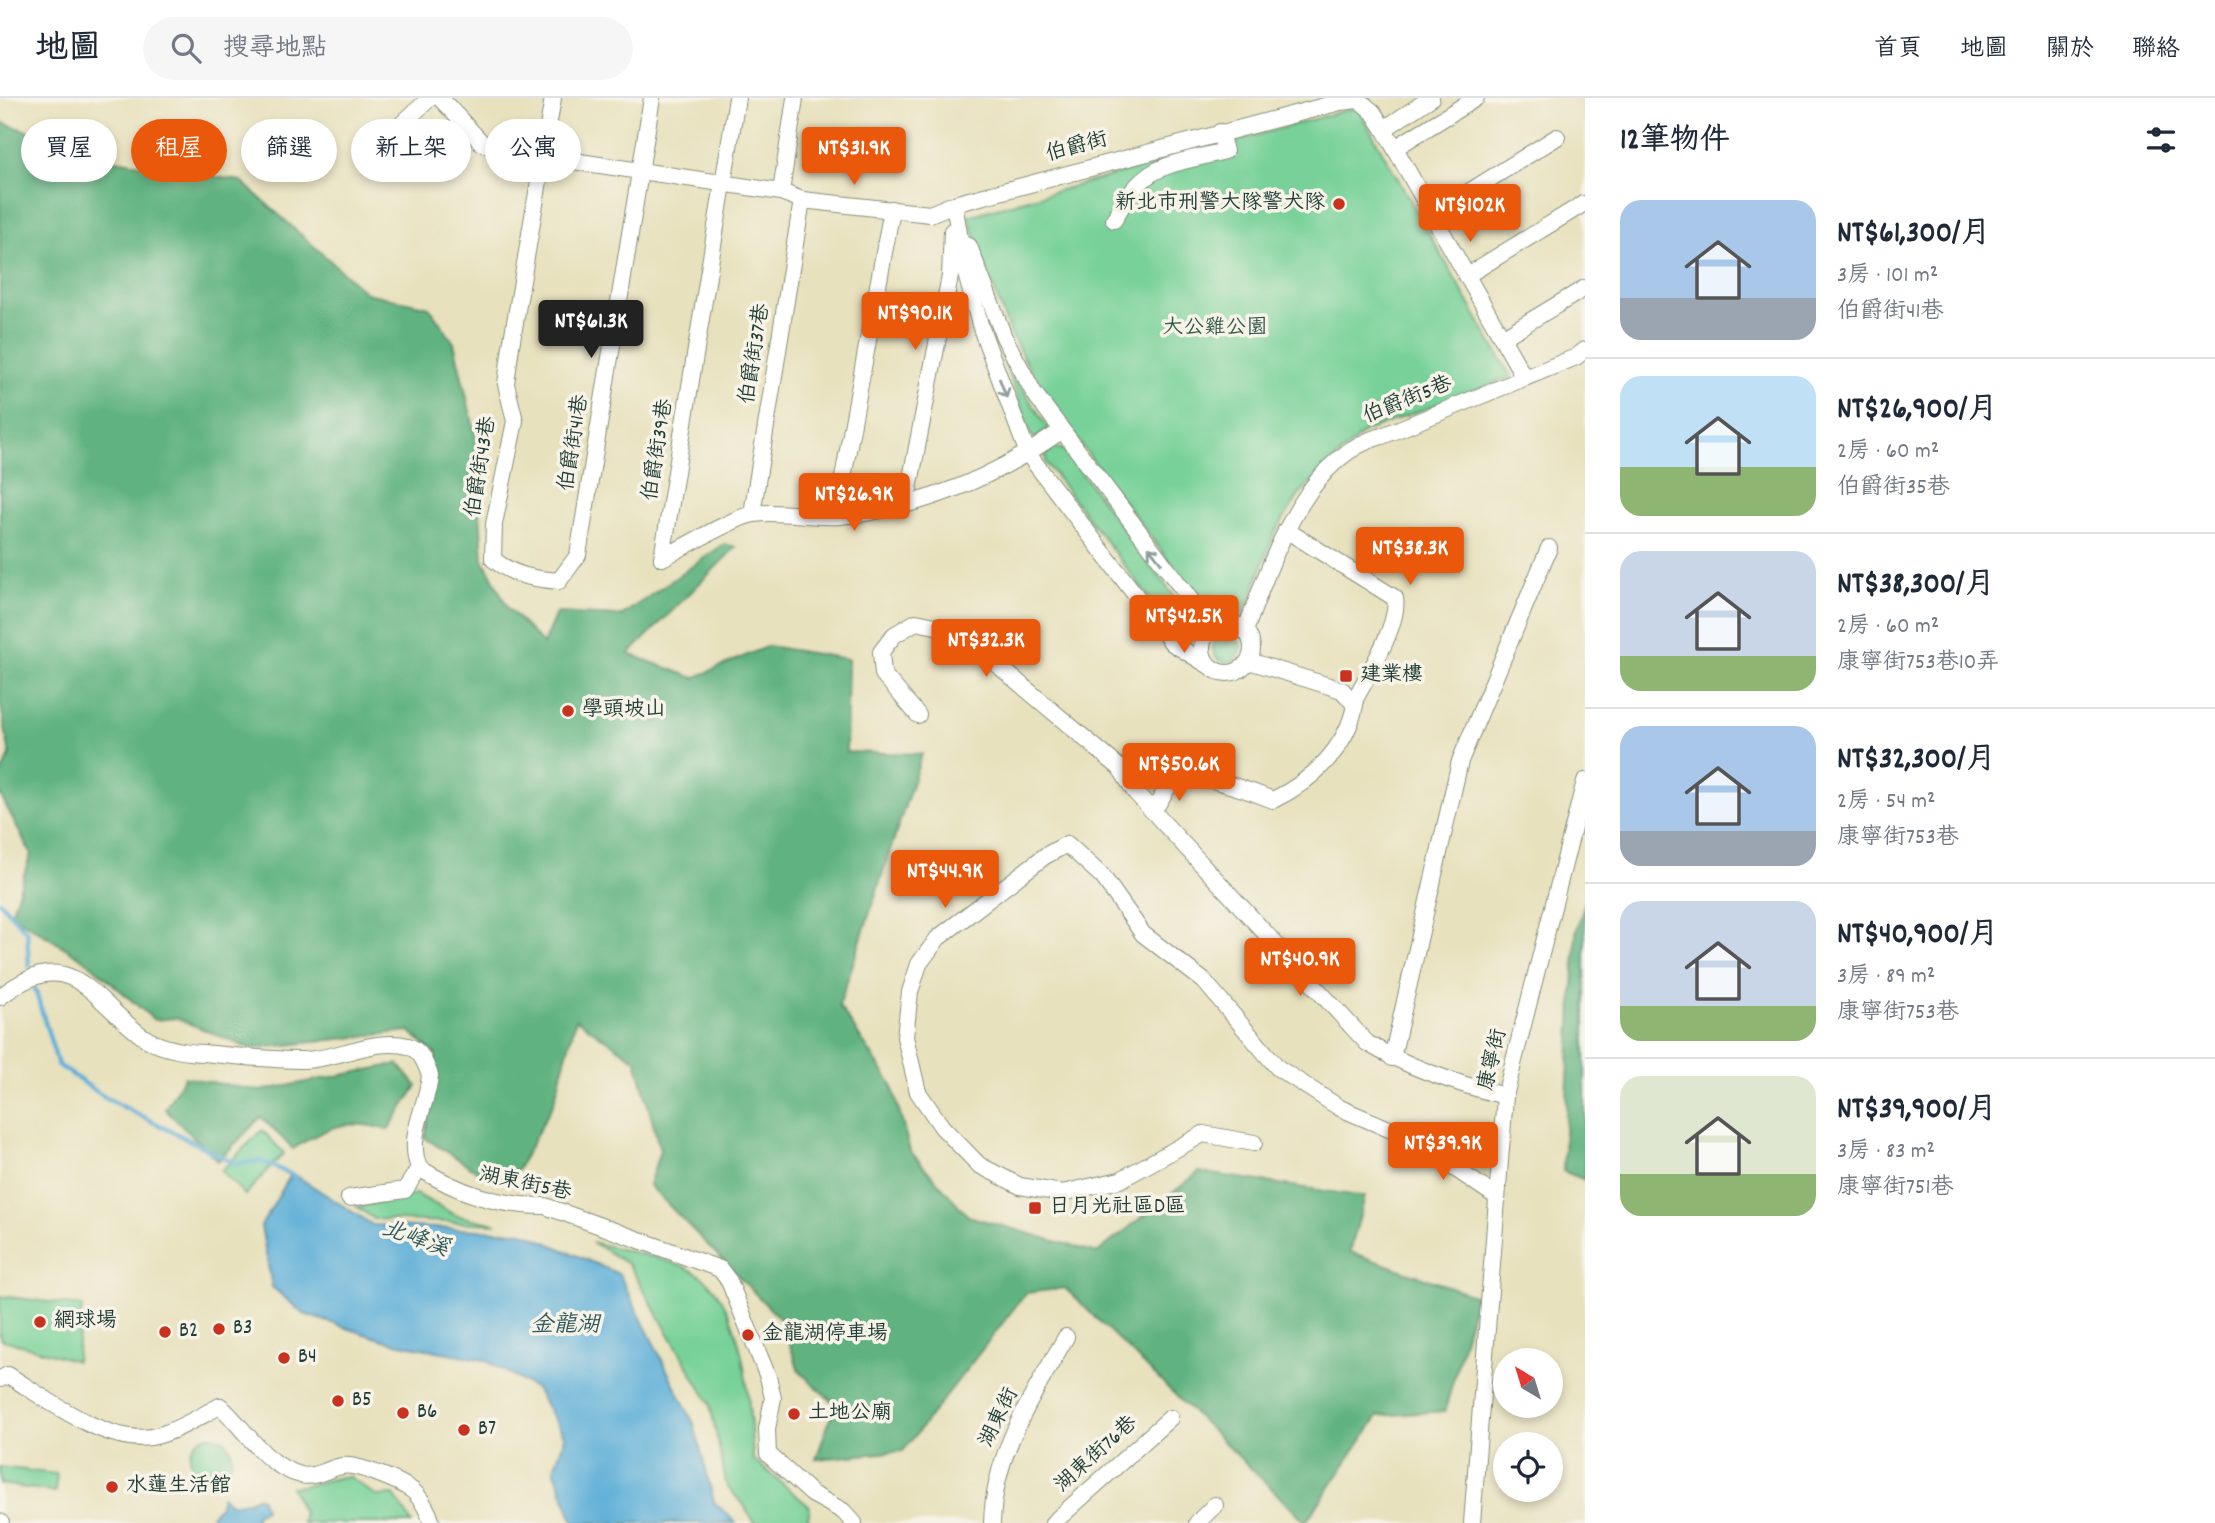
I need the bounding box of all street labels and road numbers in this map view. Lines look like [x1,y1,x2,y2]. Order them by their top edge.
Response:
street label: 伯爵街 [1043,125,1111,171]
street label: 伯爵街37巷 [733,302,779,406]
street label: 伯爵街5巷 [1359,370,1457,432]
street label: 伯爵街41巷 [553,393,597,493]
street label: 伯爵街39巷 [636,397,682,503]
street label: 伯爵街43巷 [459,414,505,520]
street label: 康寧街 [1472,1026,1516,1094]
street label: 湖東街5巷 [476,1161,574,1209]
street label: 湖東街 [973,1383,1027,1453]
street label: 湖東街76巷 [1049,1410,1145,1500]

